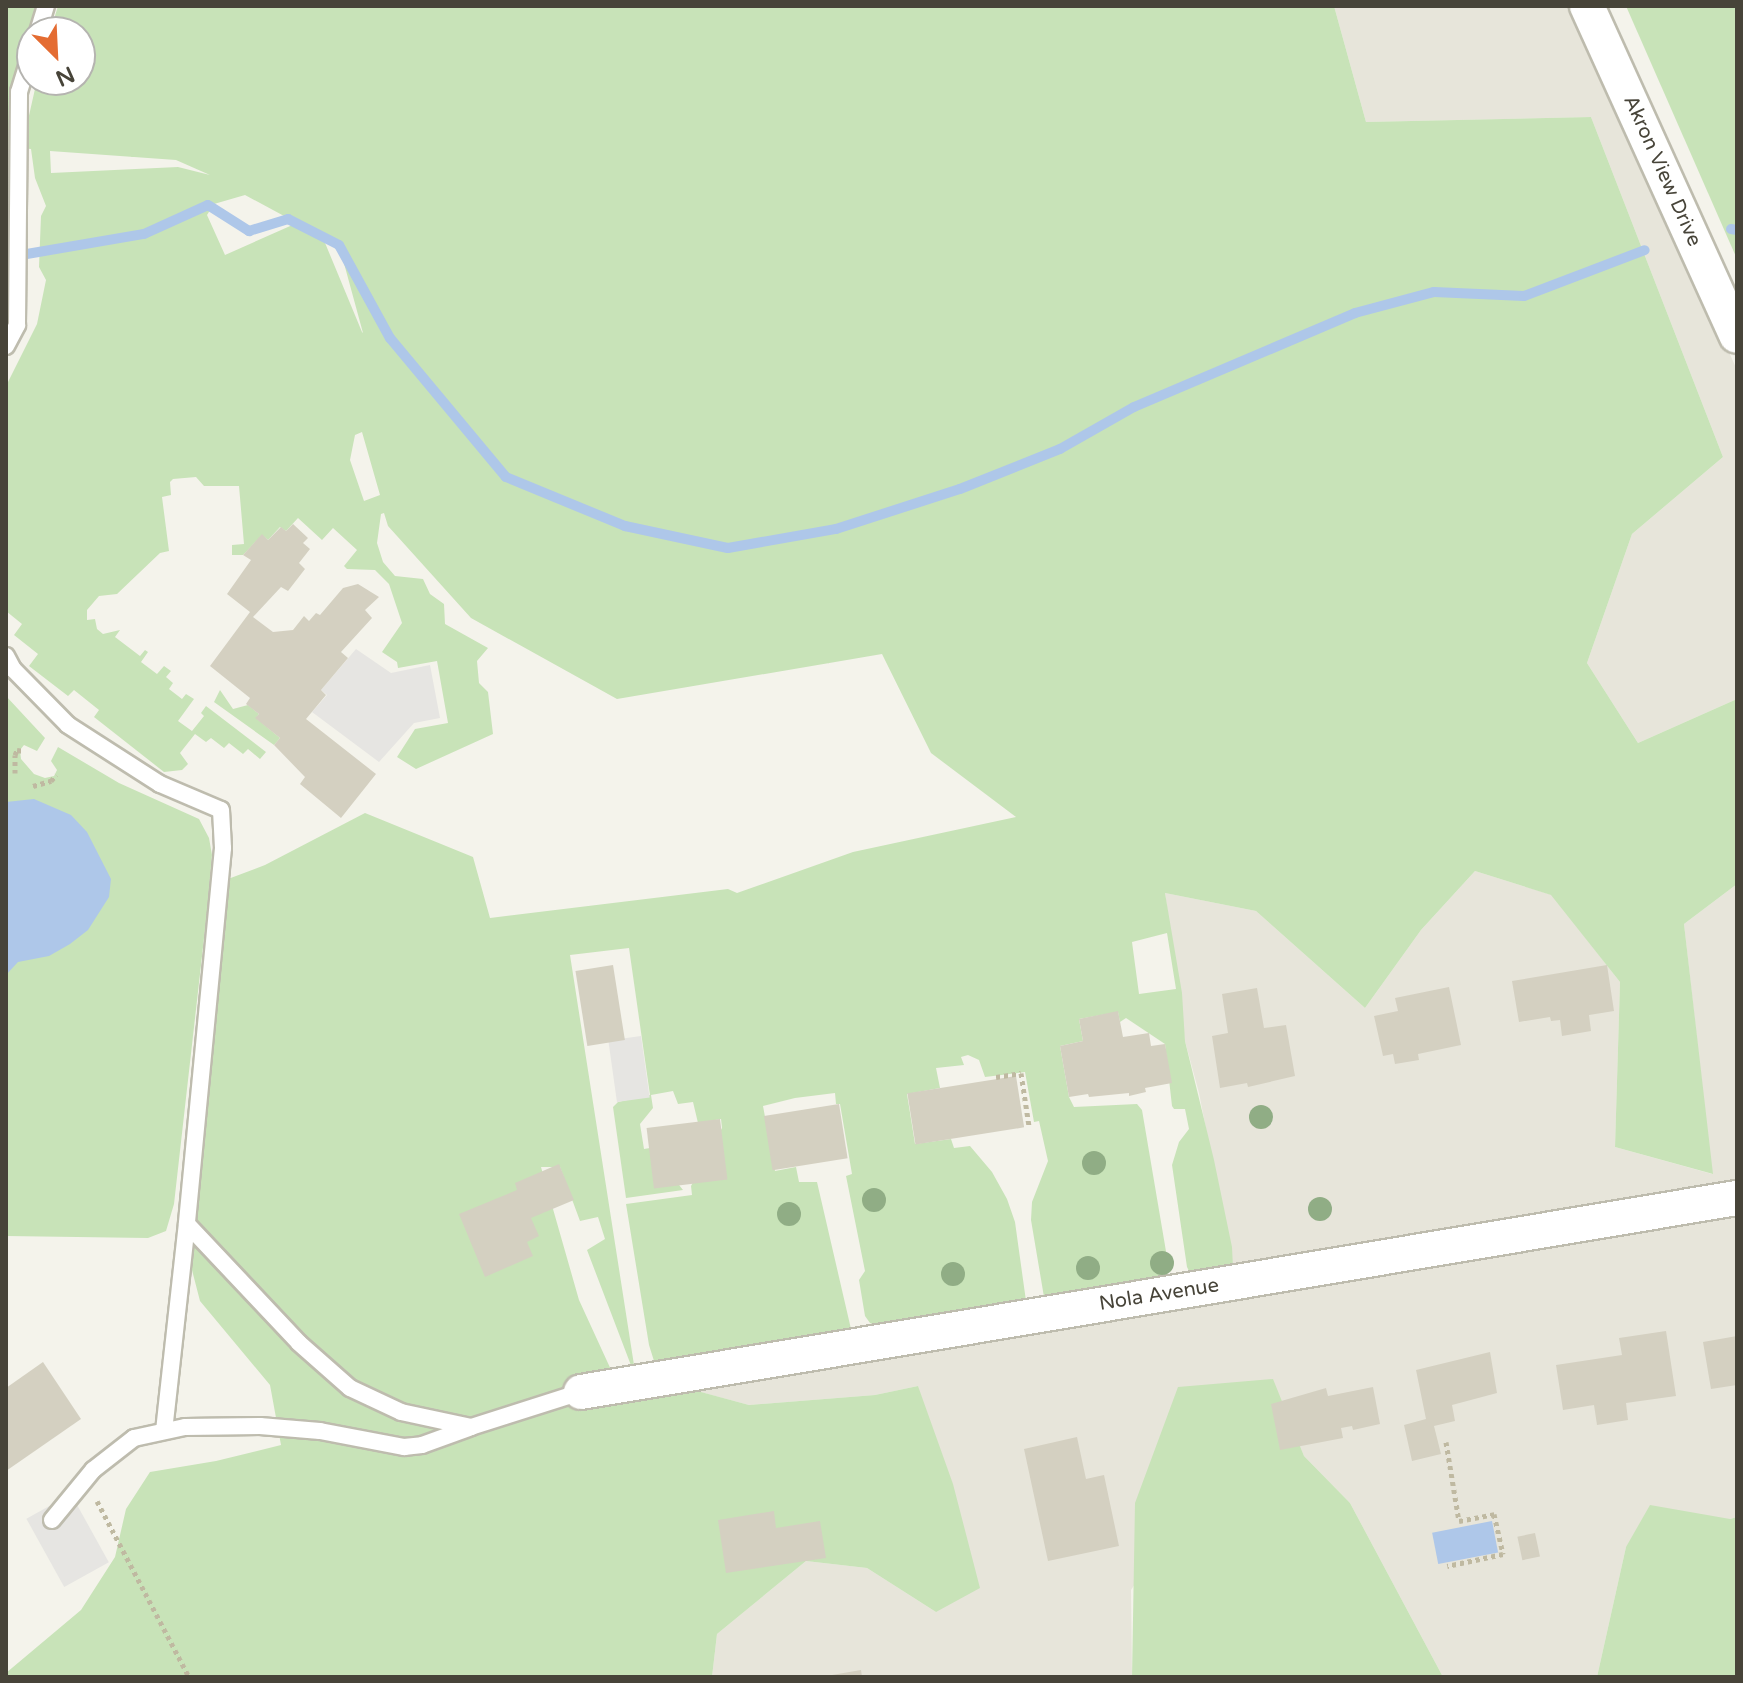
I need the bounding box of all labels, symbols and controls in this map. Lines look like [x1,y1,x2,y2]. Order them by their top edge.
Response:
north arrow [16,16,96,96]
text: N [52,61,78,92]
street label: Akron View Drive [1618,92,1706,250]
street label: Nola Avenue [1097,1274,1221,1316]

